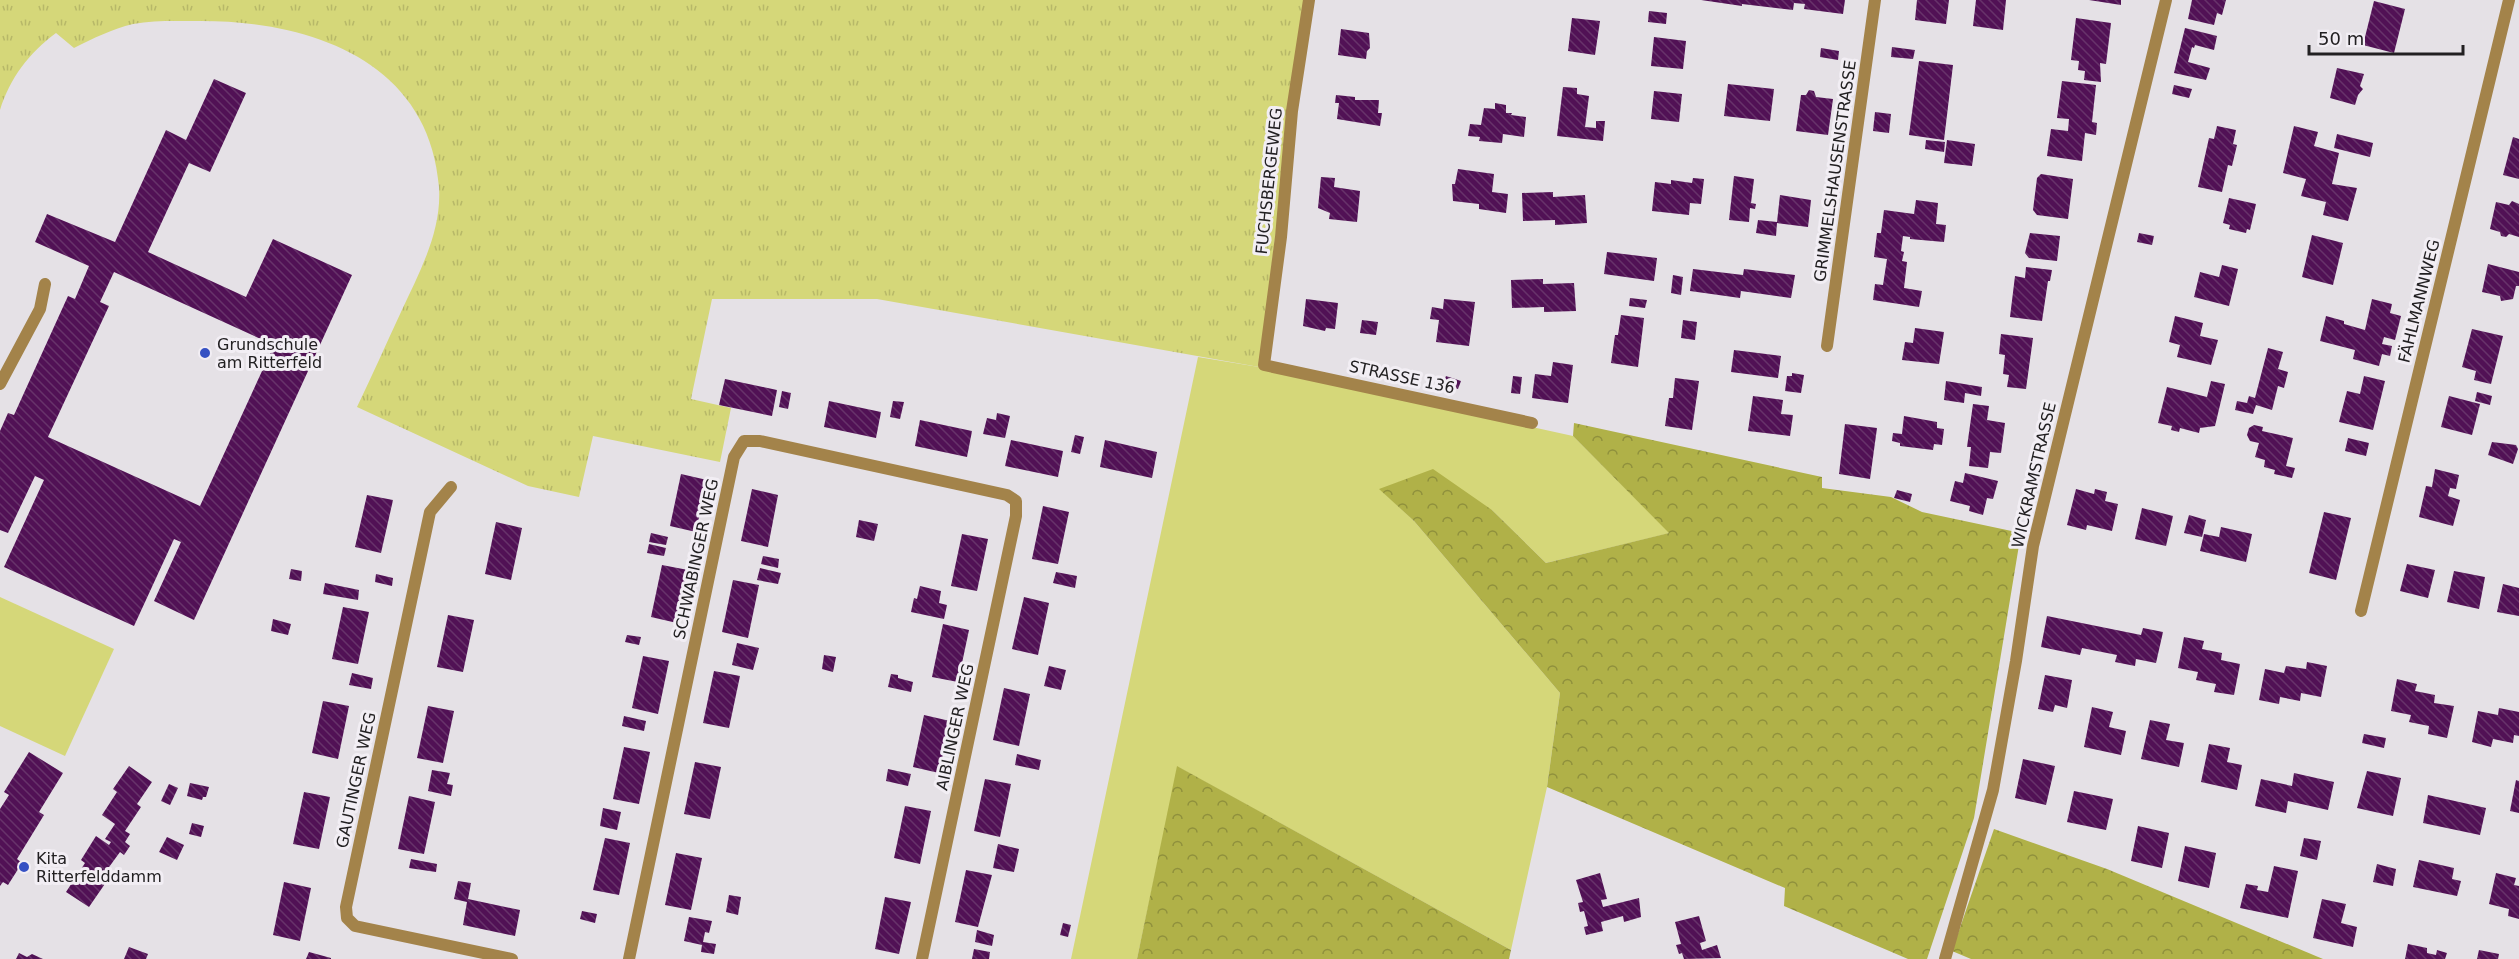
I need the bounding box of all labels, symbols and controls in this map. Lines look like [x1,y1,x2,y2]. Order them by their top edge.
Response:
scale bar [2309,18,2464,56]
text: 50 m [2318,28,2364,49]
street label: GRIMMELSHAUSENSTRASSE [1810,59,1860,283]
street label: FUCHSBERGEWEG [1252,107,1286,255]
street label: FÄHLMANNWEG [2394,237,2444,365]
place label: Grundschule am Ritterfeld [217,335,322,372]
marker: Grundschule am Ritterfeld [198,346,212,360]
street label: STRASSE 136 [1348,357,1456,397]
street label: WICKRAMSTRASSE [2008,400,2060,550]
street label: SCHWABINGER WEG [670,477,722,641]
street label: AIBLINGER WEG [932,662,978,792]
street label: GAUTINGER WEG [332,710,380,850]
place label: Kita Ritterfelddamm [36,849,162,886]
marker: Kita Ritterfelddamm [17,860,31,874]

